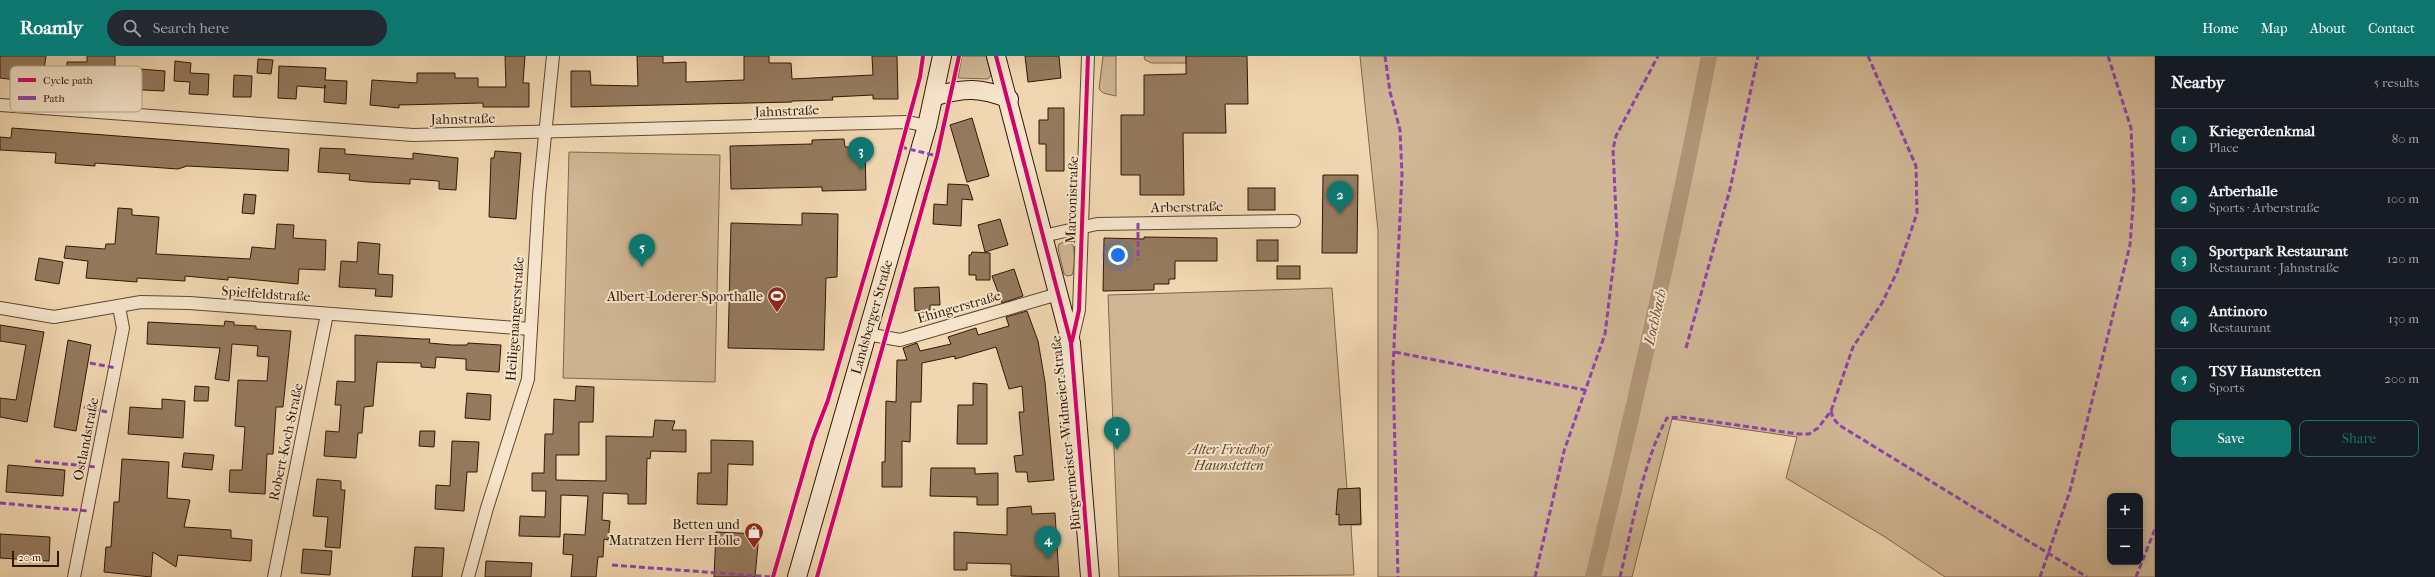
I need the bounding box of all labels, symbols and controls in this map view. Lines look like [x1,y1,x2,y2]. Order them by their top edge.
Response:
search box [107,10,387,46]
text: Roamly [20,17,83,39]
icon: search [121,17,143,39]
text: Search here [153,19,229,37]
text: Home [2202,20,2239,37]
text: Map [2261,20,2288,37]
text: About [2310,20,2346,37]
text: Contact [2368,20,2415,37]
legend [10,66,142,112]
text: Nearby [2171,72,2225,92]
text: Cycle path [43,74,94,87]
text: 5 results [2374,75,2419,90]
text: Path [43,92,66,105]
street label: Jahnstraße [753,101,820,121]
street label: Jahnstraße [430,110,496,128]
text: Kriegerdenkmal [2209,122,2315,140]
text: 1 [2182,131,2186,146]
text: 80 m [2392,131,2419,146]
pin: 3 [848,137,874,170]
text: Place [2209,140,2239,155]
street label: Marconistraße [1062,156,1082,244]
pin: 2 [1327,181,1353,214]
text: Arberhalle [2209,182,2278,200]
text: 2 [2181,191,2187,206]
text: 100 m [2386,191,2419,206]
street label: Arberstraße [1150,198,1223,216]
text: Sports · Arberstraße [2209,200,2320,215]
pin: 5 [629,234,655,267]
text: Sportpark Restaurant [2209,242,2348,260]
your location [1108,245,1128,265]
text: 3 [2181,251,2187,266]
text: 120 m [2387,251,2419,266]
street label: Heiligenangerstraße [502,256,528,382]
street label: Landsberger Straße [847,258,897,376]
text: Restaurant · Jahnstraße [2209,260,2339,275]
street label: Spielfeldstraße [221,282,311,306]
sports icon: Albert-Loderer-Sporthalle [766,285,788,313]
street label: Ehingerstraße [915,287,1003,327]
water label: Lochbach [1640,287,1670,348]
place label: Albert-Loderer-Sporthalle [606,288,763,305]
text: Antinoro [2209,302,2267,320]
text: 4 [2180,311,2188,326]
text: 130 m [2388,311,2419,326]
text: Restaurant [2209,320,2271,335]
street label: Bürgermeister-Widmeier-Straße [1047,334,1085,531]
text: TSV Haunstetten [2209,362,2321,380]
text: 5 [2181,371,2187,386]
text: 200 m [2384,371,2419,386]
text: Sports [2209,380,2244,395]
street label: Robert-Koch-Straße [265,382,307,502]
street label: Ostlandstraße [70,396,102,482]
pin: 1 [1104,417,1130,450]
button: Save [2171,420,2291,457]
button: Share [2299,420,2419,457]
park label: Alter Friedhof Haunstetten [1187,441,1272,474]
map controls [2107,493,2143,565]
button: + [2107,493,2143,529]
place label: Betten und Matratzen Herr Holle [609,516,740,549]
shop icon: Betten und Matratzen Herr Holle [743,521,765,549]
pin: 4 [1035,526,1061,559]
button: − [2107,529,2143,565]
scale bar [12,549,59,568]
text: 20 m [18,551,41,564]

